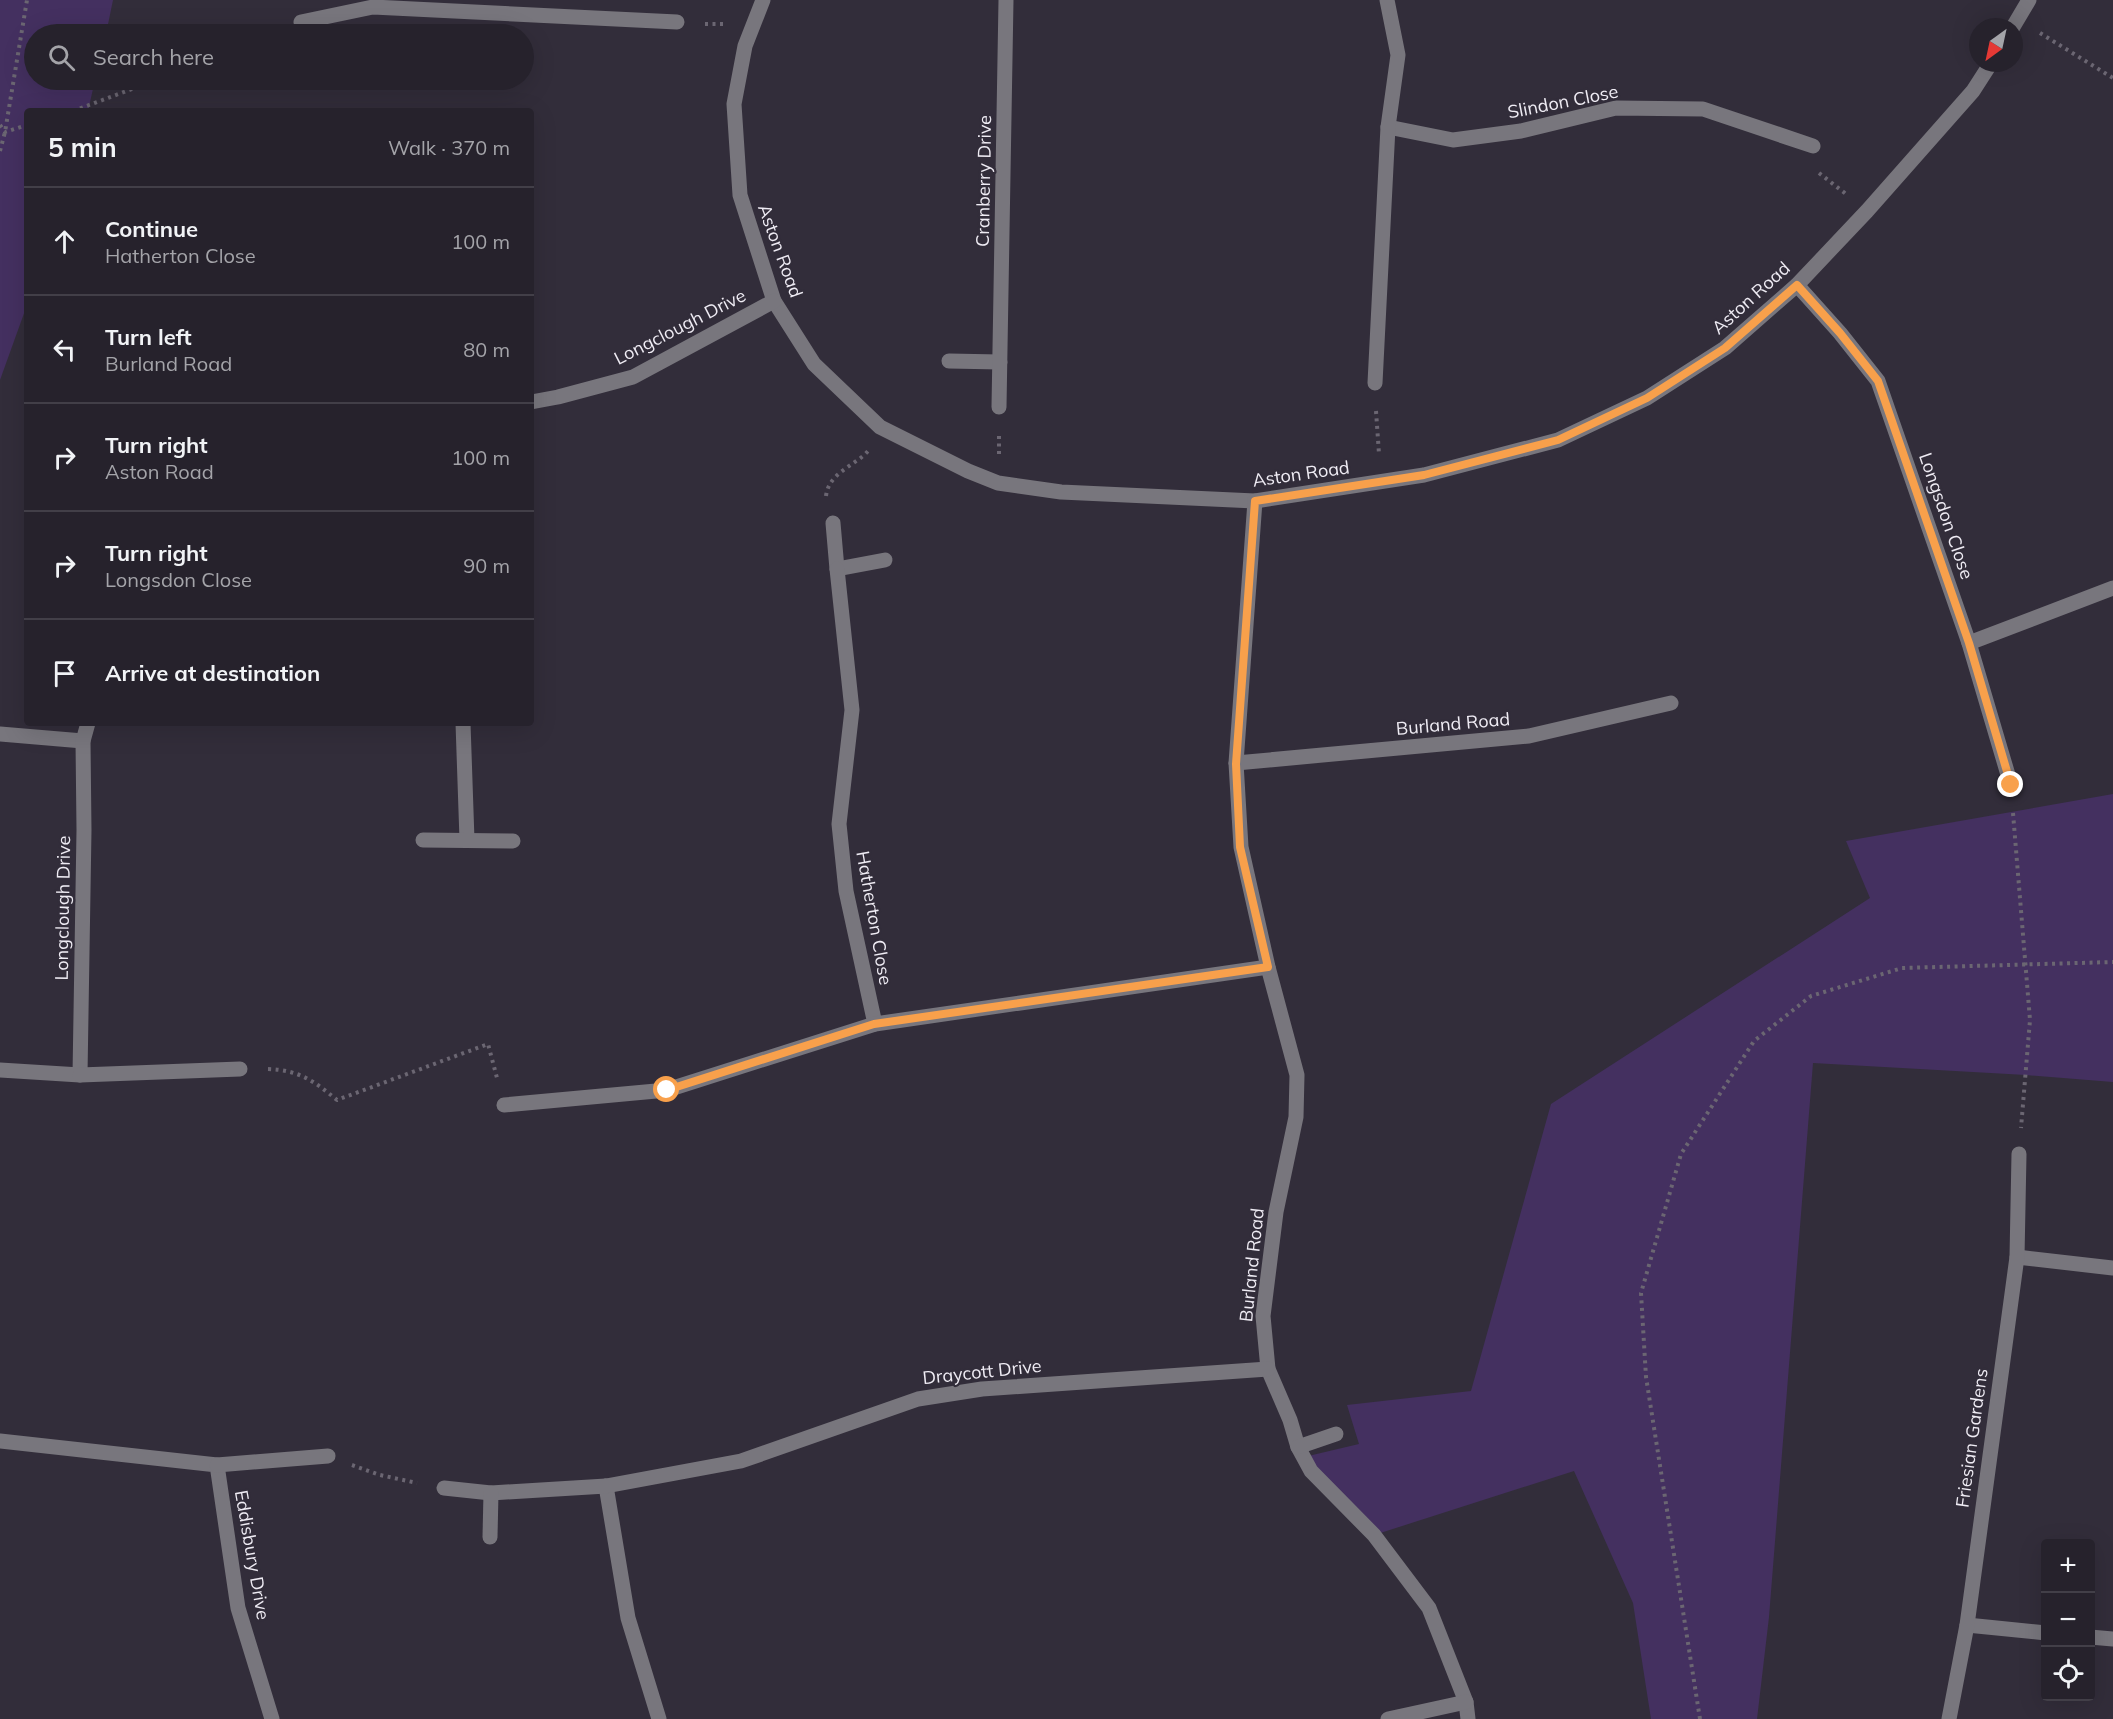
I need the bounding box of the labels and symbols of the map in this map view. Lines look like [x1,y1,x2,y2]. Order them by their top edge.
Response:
north arrow [1969,18,2023,72]
street label: Slindon Close [1506,80,1620,124]
street label: Cranberry Drive [971,115,996,247]
street label: Aston Road [753,201,808,301]
street label: Aston Road [1707,256,1795,339]
street label: Longclough Drive [610,283,750,370]
street label: Longsdon Close [1914,450,1979,582]
street label: Aston Road [1251,455,1351,492]
street label: Burland Road [1395,707,1511,740]
route end [1997,771,2023,797]
street label: Longclough Drive [50,835,75,981]
street label: Hatherton Close [851,849,898,987]
route start [653,1076,679,1102]
street label: Burland Road [1234,1207,1269,1323]
street label: Draycott Drive [921,1354,1043,1389]
street label: Friesian Gardens [1950,1367,1993,1509]
street label: Eddisbury Drive [230,1488,275,1622]

